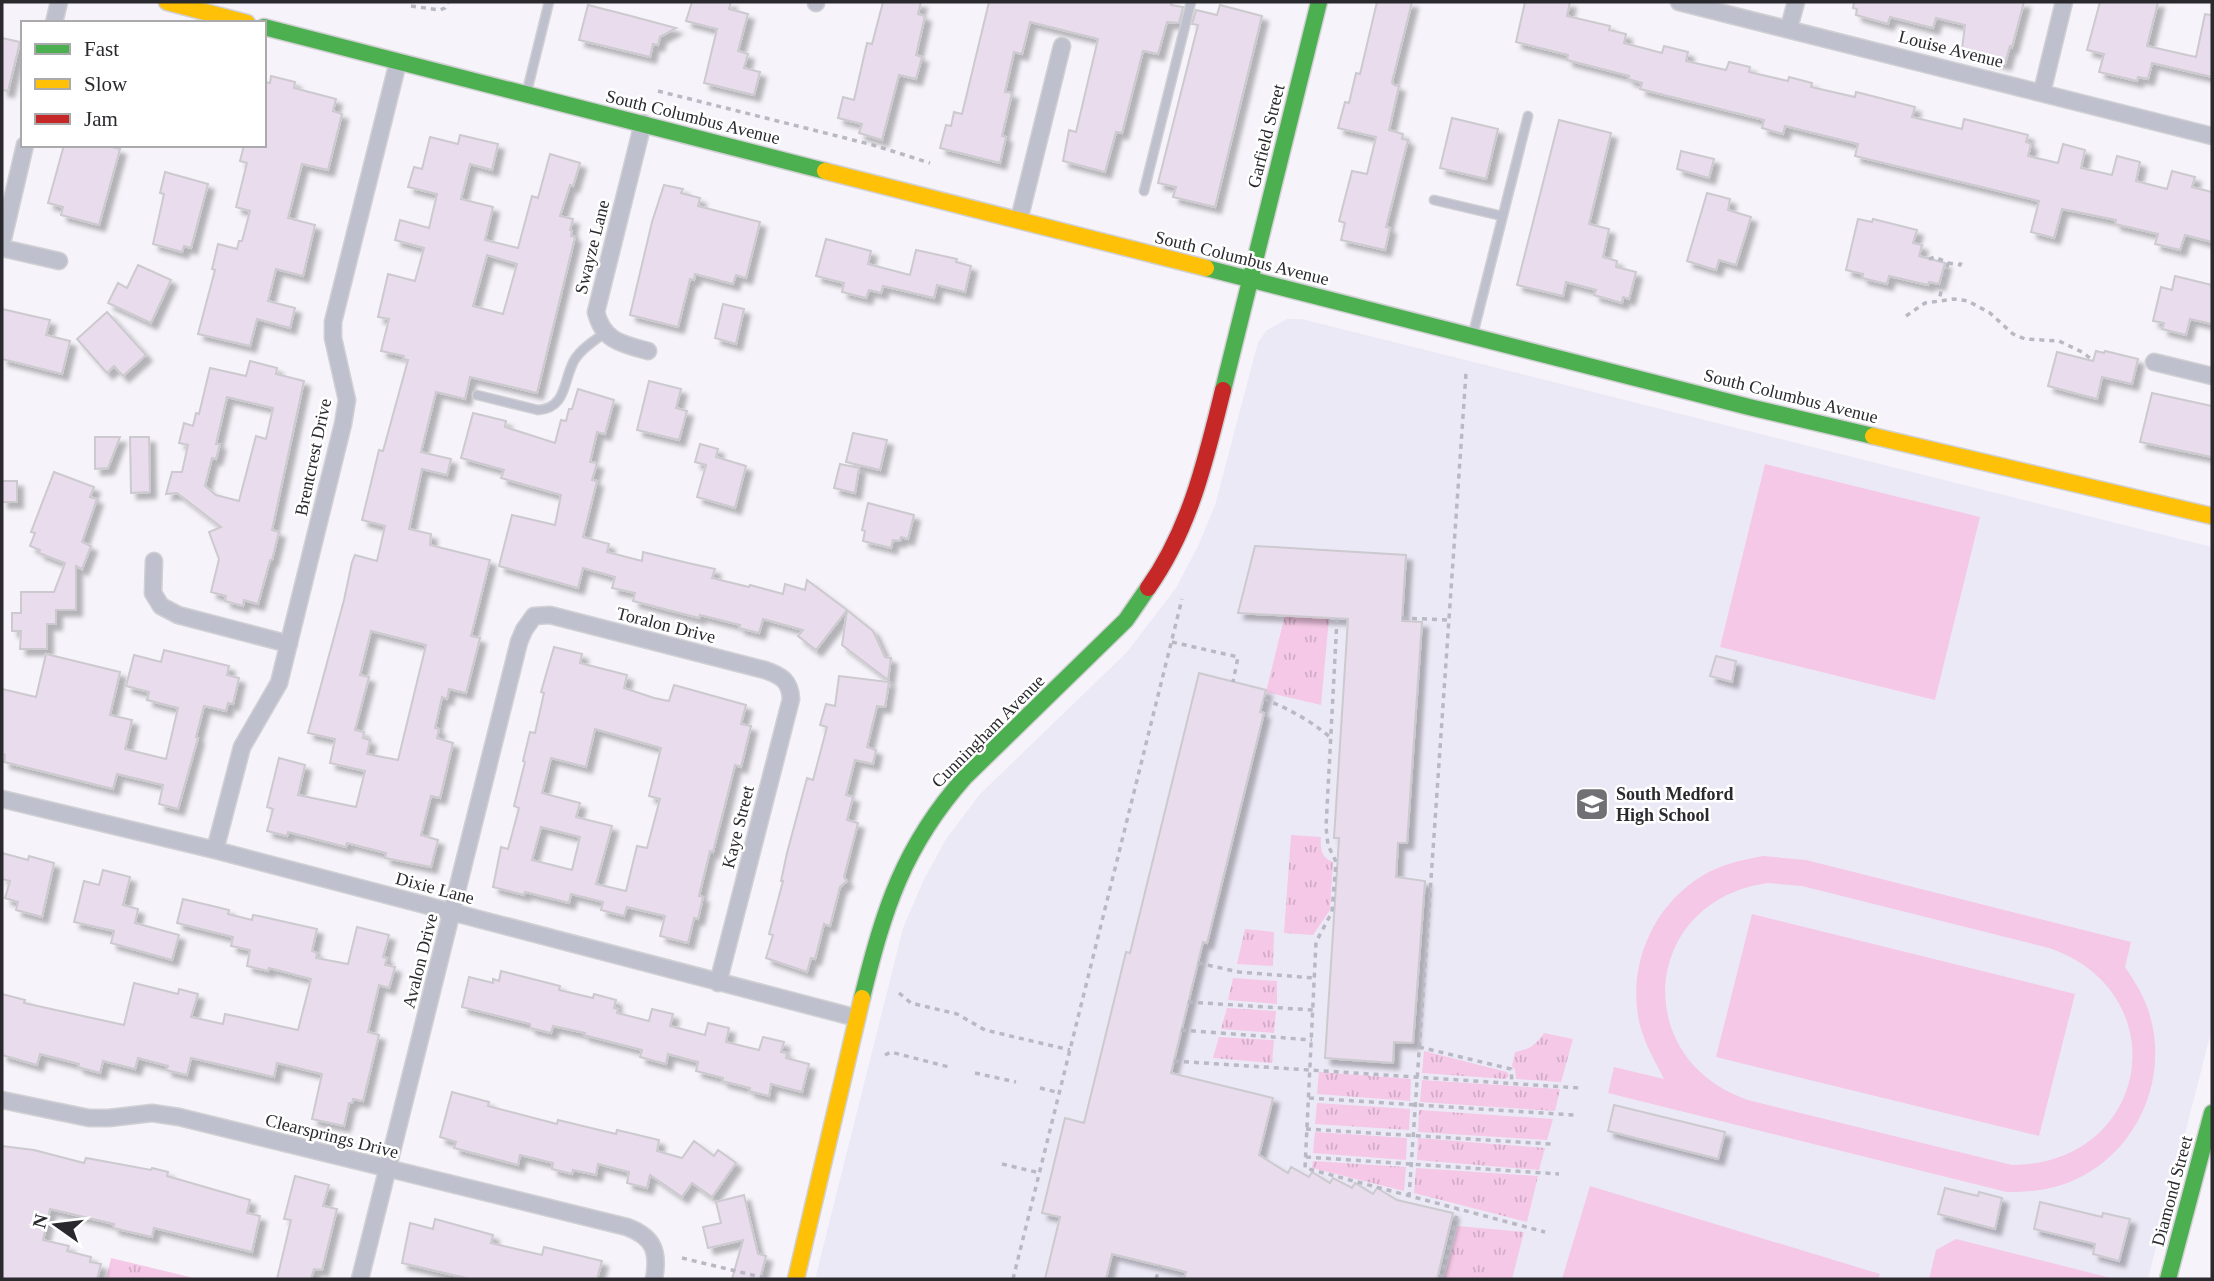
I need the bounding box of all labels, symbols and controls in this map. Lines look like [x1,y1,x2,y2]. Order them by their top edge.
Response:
legend [21,21,266,147]
street label: Louise Avenue [1897,26,2005,72]
text: Fast [84,37,119,61]
text: Slow [84,72,128,96]
street label: Garfield Street [1243,82,1289,190]
street label: South Columbus Avenue [604,86,782,148]
text: Jam [84,107,118,131]
street label: Swayze Lane [571,198,613,296]
street label: South Columbus Avenue [1153,227,1331,289]
street label: South Columbus Avenue [1702,365,1880,427]
street label: Brentcrest Drive [291,396,335,518]
street label: Toralon Drive [614,603,718,647]
street label: Cunningham Avenue [927,670,1049,792]
street label: Kaye Street [718,784,758,870]
place label: South Medford High School [1616,784,1734,825]
school or university icon: South Medford High School [1573,785,1611,823]
street label: Dixie Lane [394,868,476,908]
street label: Avalon Drive [399,911,441,1011]
street label: Clearsprings Drive [263,1110,401,1162]
street label: Diamond Street [2148,1134,2196,1248]
north arrow [21,1190,91,1260]
text: N [28,1212,52,1230]

